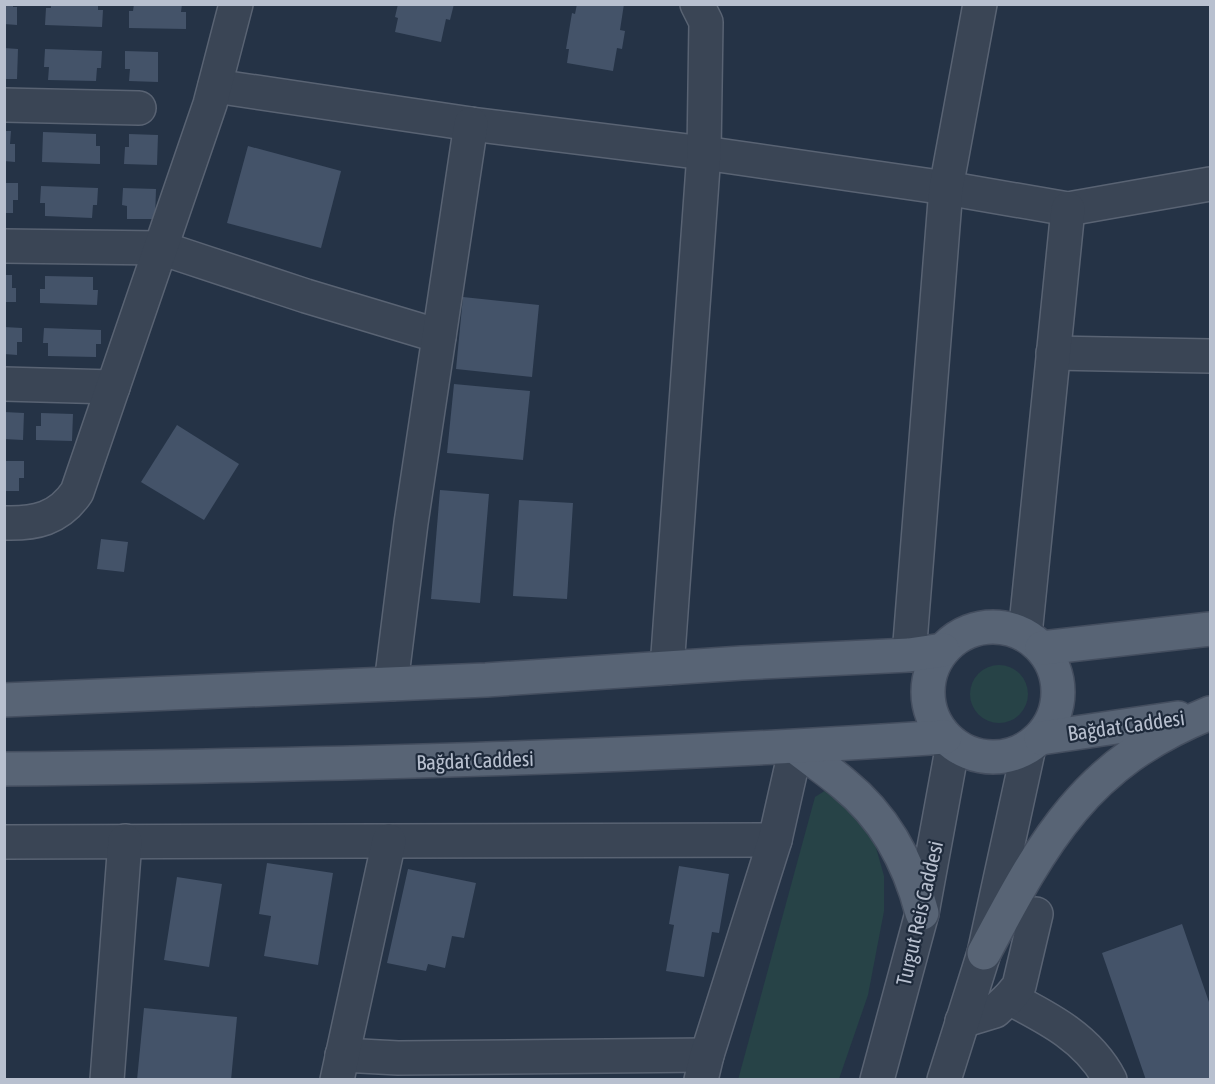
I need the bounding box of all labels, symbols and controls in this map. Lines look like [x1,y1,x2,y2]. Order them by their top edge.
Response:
street label: Bağdat Caddesi [1066,705,1186,745]
street label: Bağdat Caddesi [416,746,534,774]
street label: Turgut Reis Caddesi [891,838,947,988]

